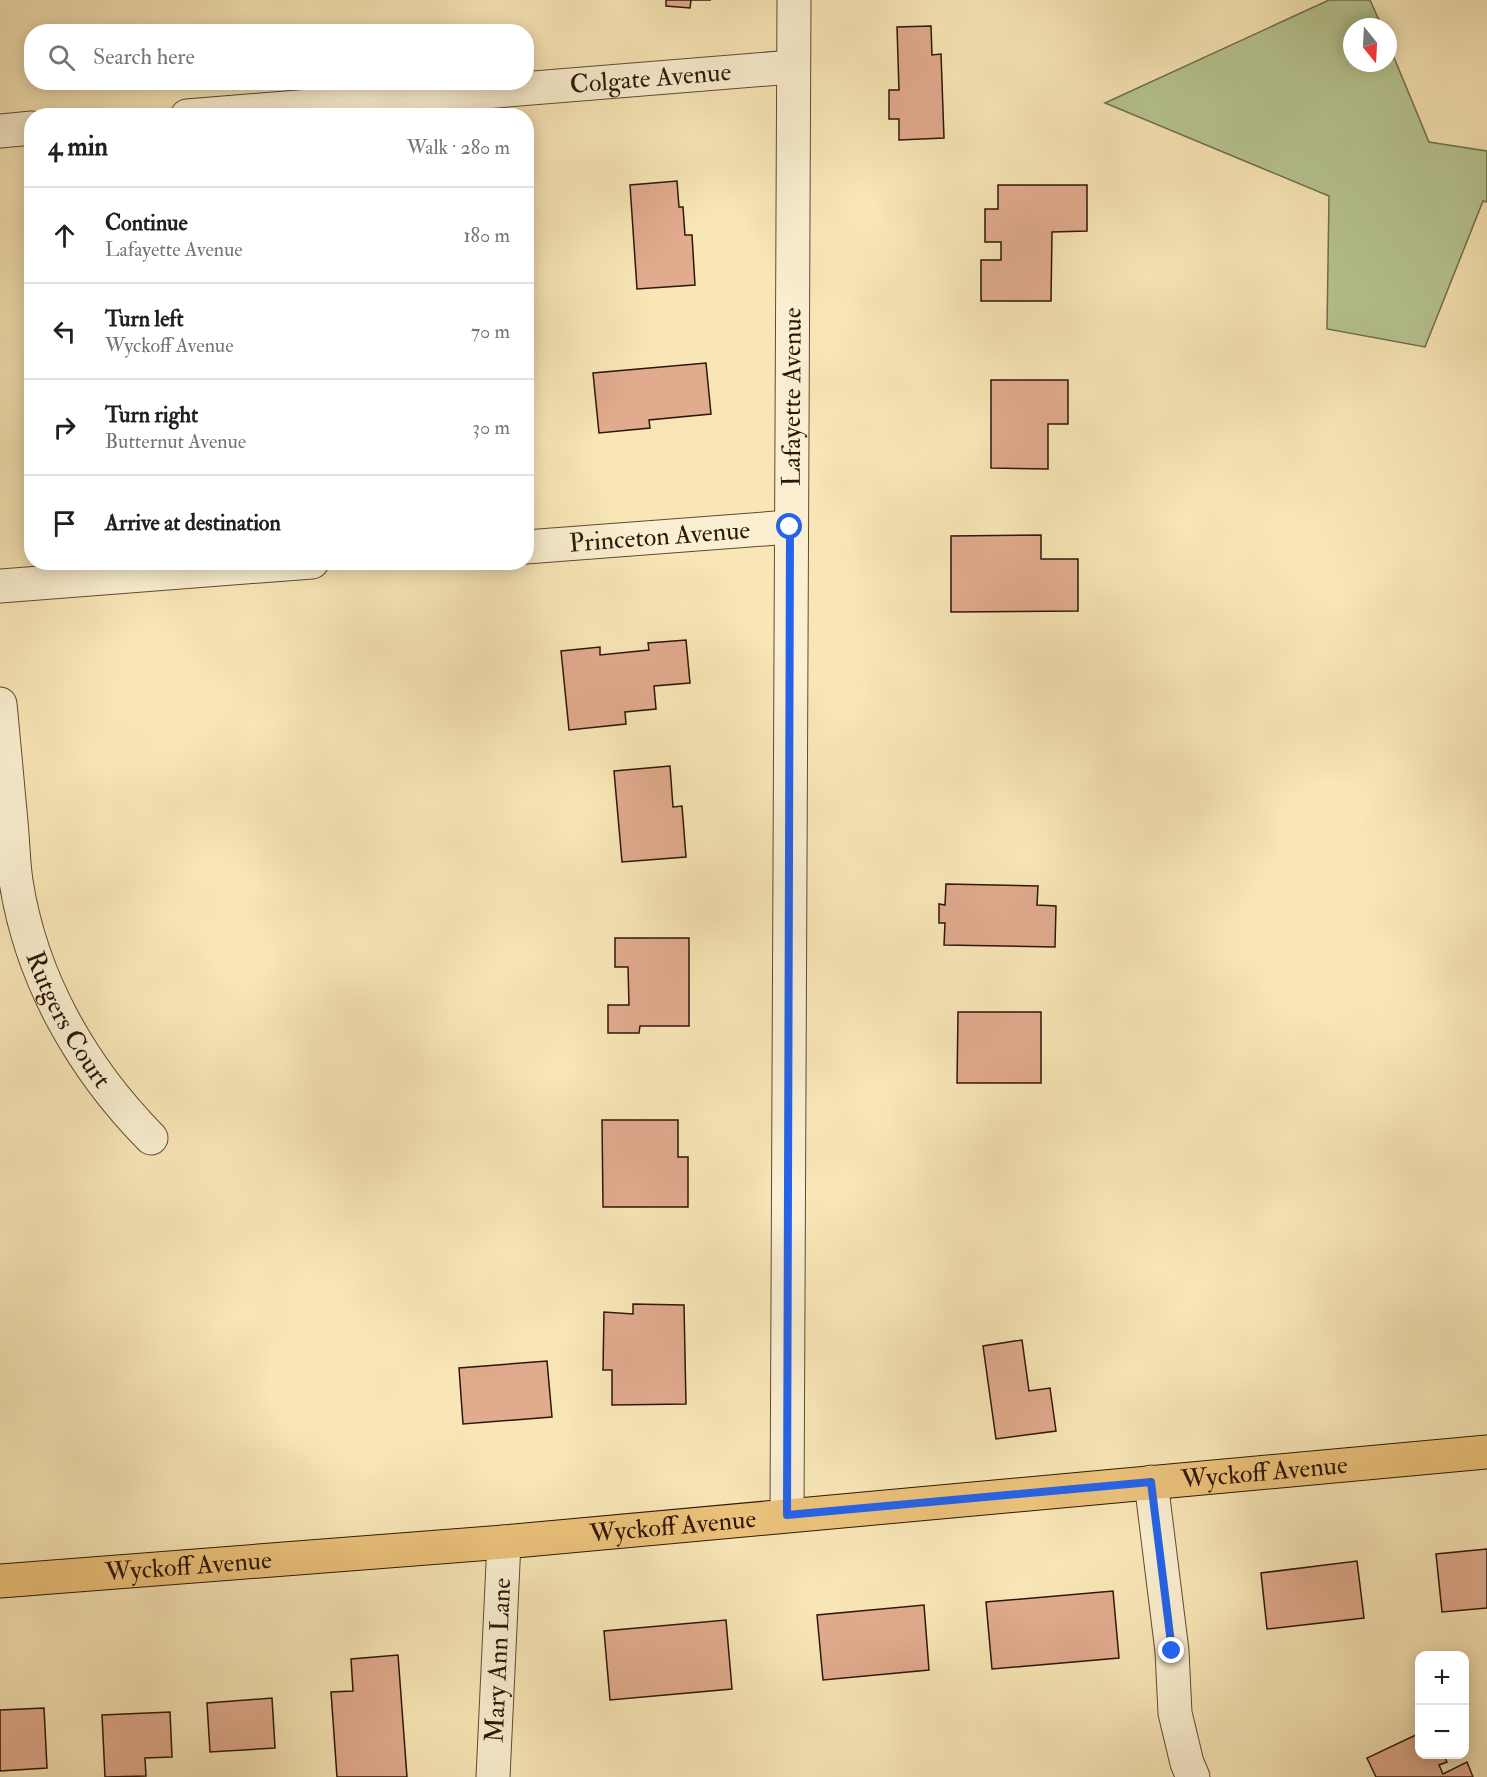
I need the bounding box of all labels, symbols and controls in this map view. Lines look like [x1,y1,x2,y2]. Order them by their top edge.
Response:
north arrow [1343,18,1397,72]
search box [24,24,534,90]
icon: search [45,41,78,74]
text: Search here [93,43,195,71]
street label: Colgate Avenue [569,56,733,101]
text: 4 min [48,131,108,163]
text: Walk · 280 m [407,135,510,160]
text: Continue [105,209,188,237]
icon: ahead [48,219,81,252]
text: 180 m [463,223,510,248]
text: Lafayette Avenue [105,237,243,262]
text: Turn left [105,305,184,333]
street label: Lafayette Avenue [776,307,809,487]
icon: left [48,315,81,348]
text: 70 m [471,319,510,344]
text: Wyckoff Avenue [105,333,234,358]
text: Turn right [105,401,198,429]
icon: right [48,411,81,444]
text: 30 m [472,415,510,440]
text: Butternut Avenue [105,429,246,454]
icon: arrive [48,507,81,540]
text: Arrive at destination [105,509,281,537]
route start [776,513,802,539]
street label: Princeton Avenue [568,514,751,560]
street label: Rutgers Court [19,947,118,1095]
street label: Wyckoff Avenue [1179,1449,1349,1496]
street label: Wyckoff Avenue [587,1503,758,1550]
street label: Wyckoff Avenue [103,1544,273,1589]
street label: Mary Ann Lane [479,1577,518,1743]
route end [1158,1637,1184,1663]
map controls [1415,1651,1469,1759]
button: + [1415,1651,1469,1705]
button: − [1415,1705,1469,1759]

